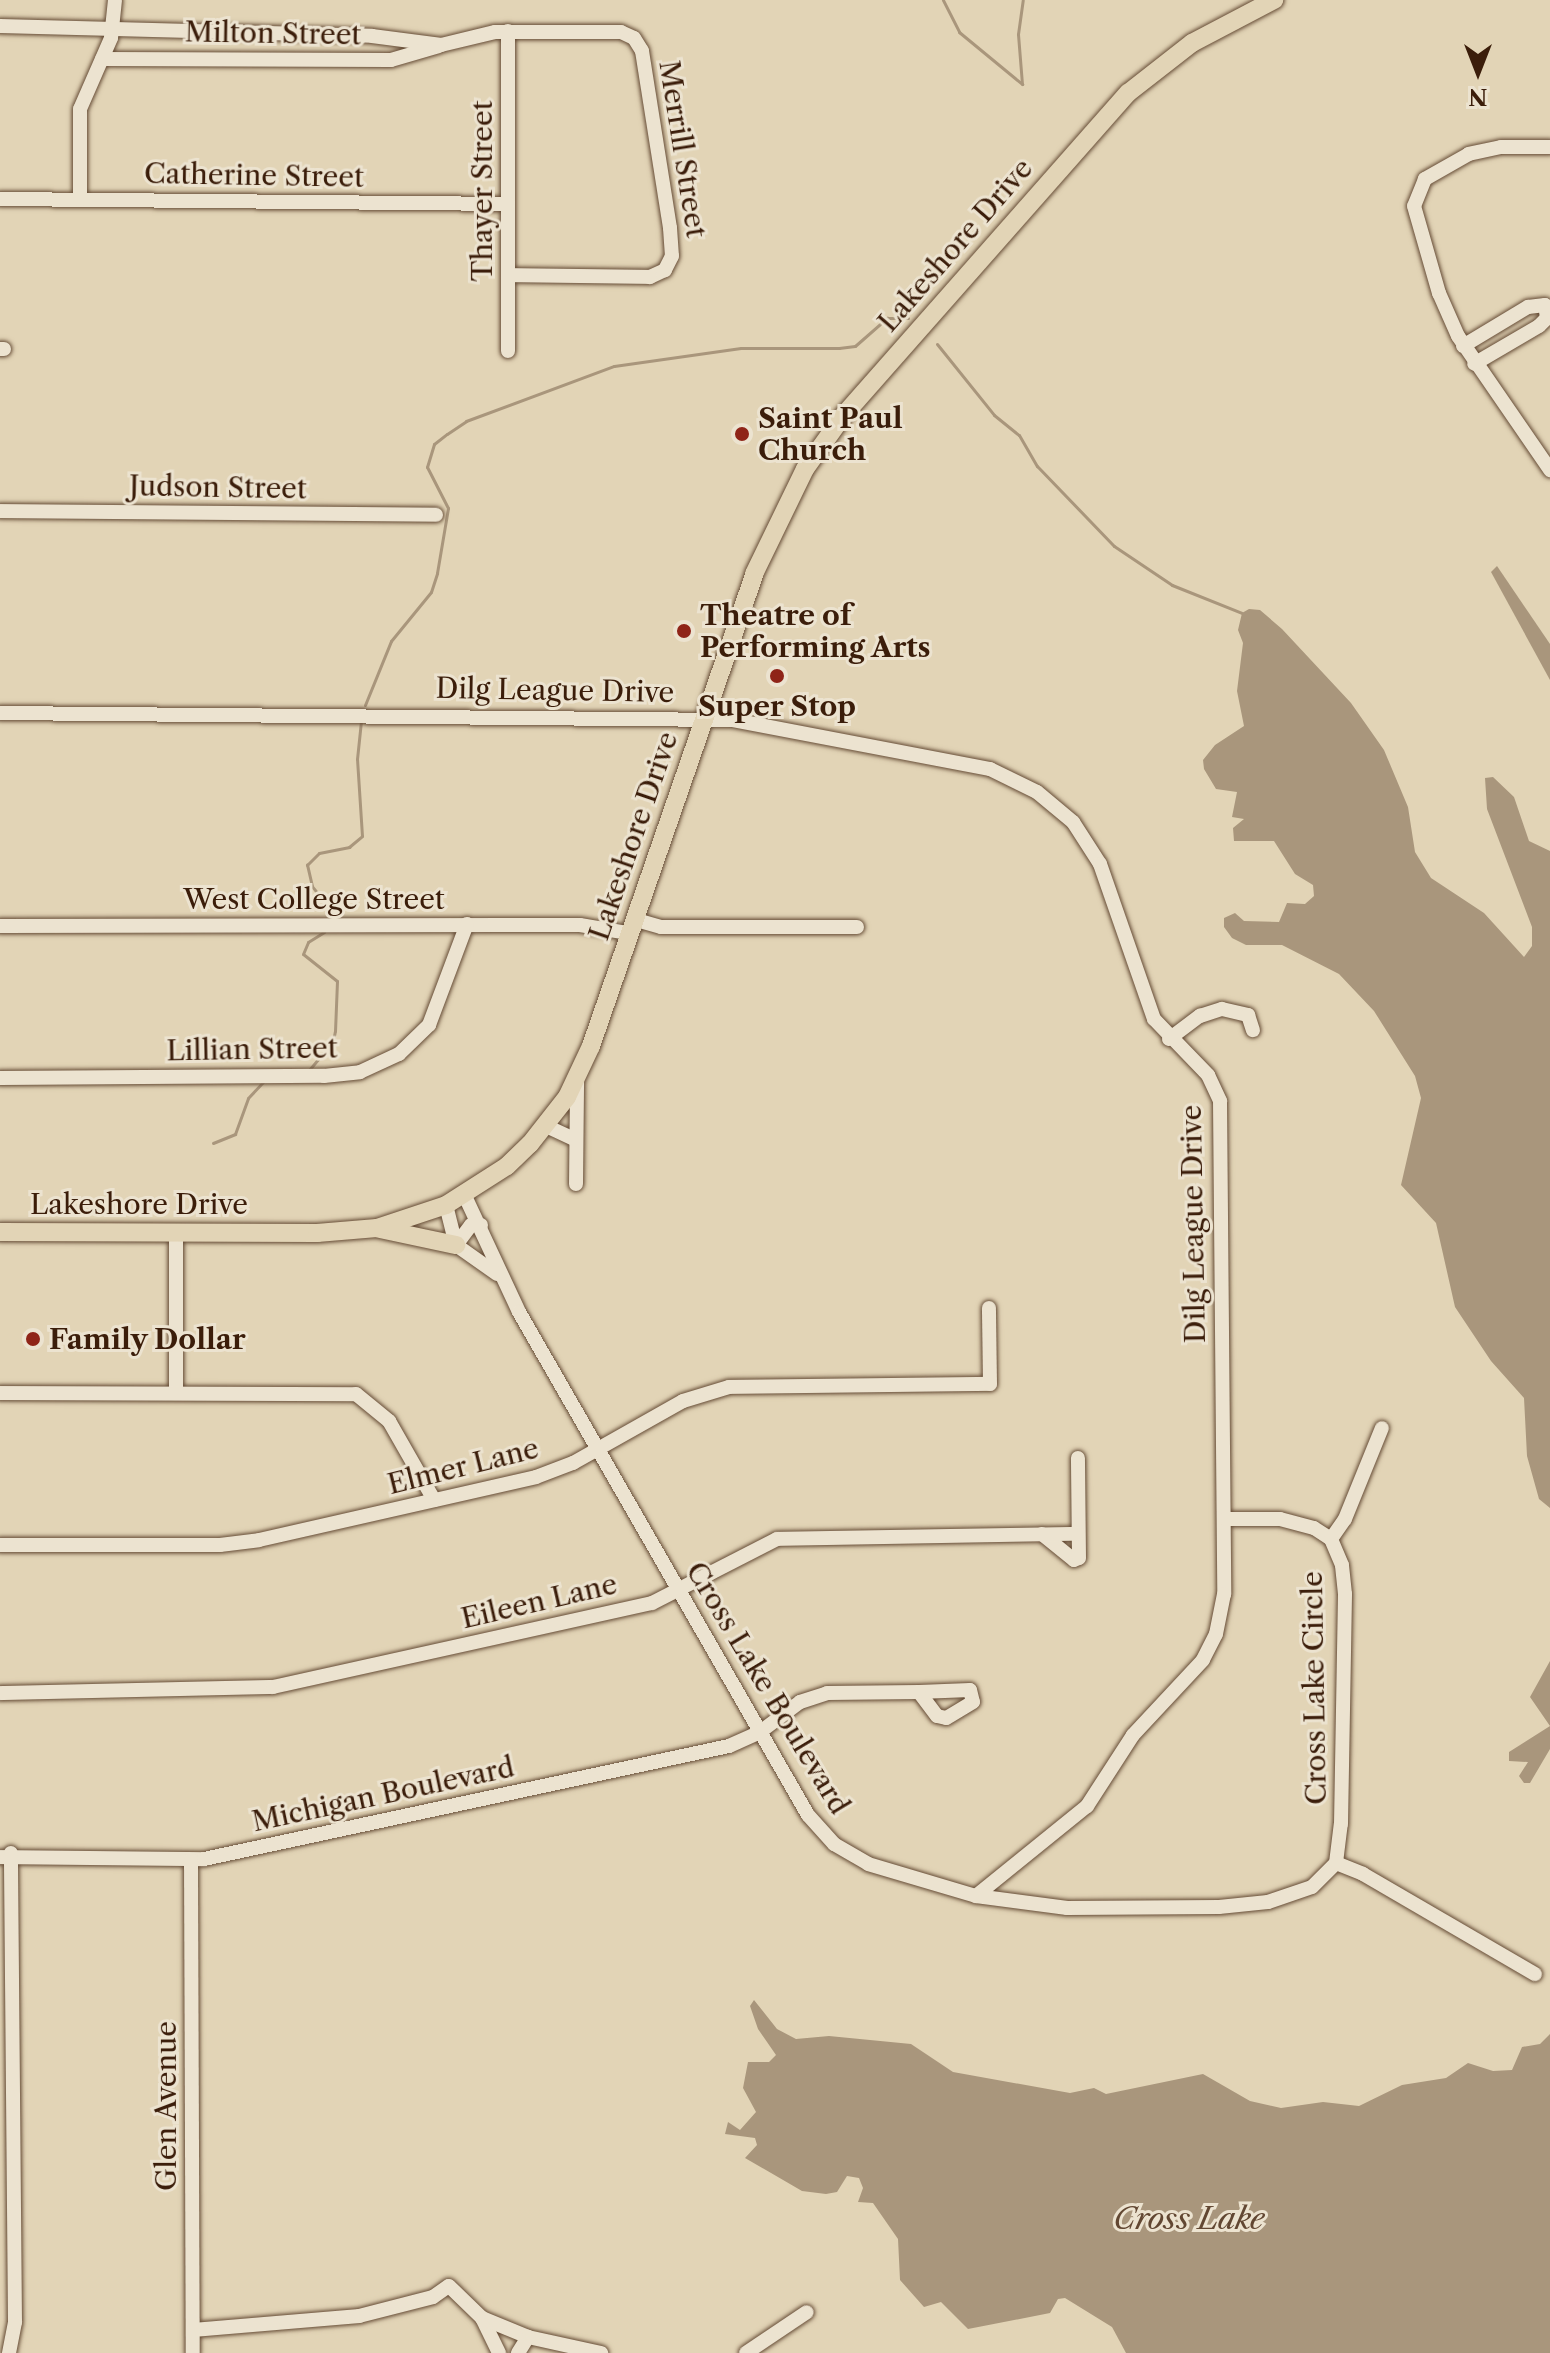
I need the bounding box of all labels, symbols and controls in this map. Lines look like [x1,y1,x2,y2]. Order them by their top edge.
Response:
street label: Milton Street [184,15,362,51]
north arrow [1438,32,1518,112]
street label: Merrill Street [652,58,714,240]
text: N [1468,83,1488,110]
street label: Thayer Street [465,100,499,282]
street label: Lakeshore Drive [871,152,1039,338]
street label: Catherine Street [144,156,364,194]
place label: Saint Paul Church [758,401,903,467]
marker: Saint Paul Church [733,425,751,443]
street label: Judson Street [129,469,307,505]
place label: Theatre of Performing Arts [700,598,932,664]
marker: Theatre of Performing Arts [675,622,693,640]
marker: Super Stop [768,667,786,685]
street label: Dilg League Drive [435,671,675,709]
place label: Super Stop [698,689,856,723]
street label: Lakeshore Drive [582,727,684,945]
street label: West College Street [183,882,445,916]
street label: Lillian Street [166,1031,338,1067]
street label: Dilg League Drive [1174,1104,1212,1344]
street label: Lakeshore Drive [30,1187,248,1221]
place label: Family Dollar [49,1322,247,1356]
marker: Family Dollar [24,1330,42,1348]
street label: Elmer Lane [384,1431,542,1501]
street label: Cross Lake Boulevard [679,1556,857,1820]
street label: Eileen Lane [458,1567,620,1635]
street label: Cross Lake Circle [1295,1571,1333,1805]
street label: Michigan Boulevard [249,1750,517,1838]
street label: Glen Avenue [149,2020,183,2192]
water label: Cross Lake [1113,2201,1265,2237]

